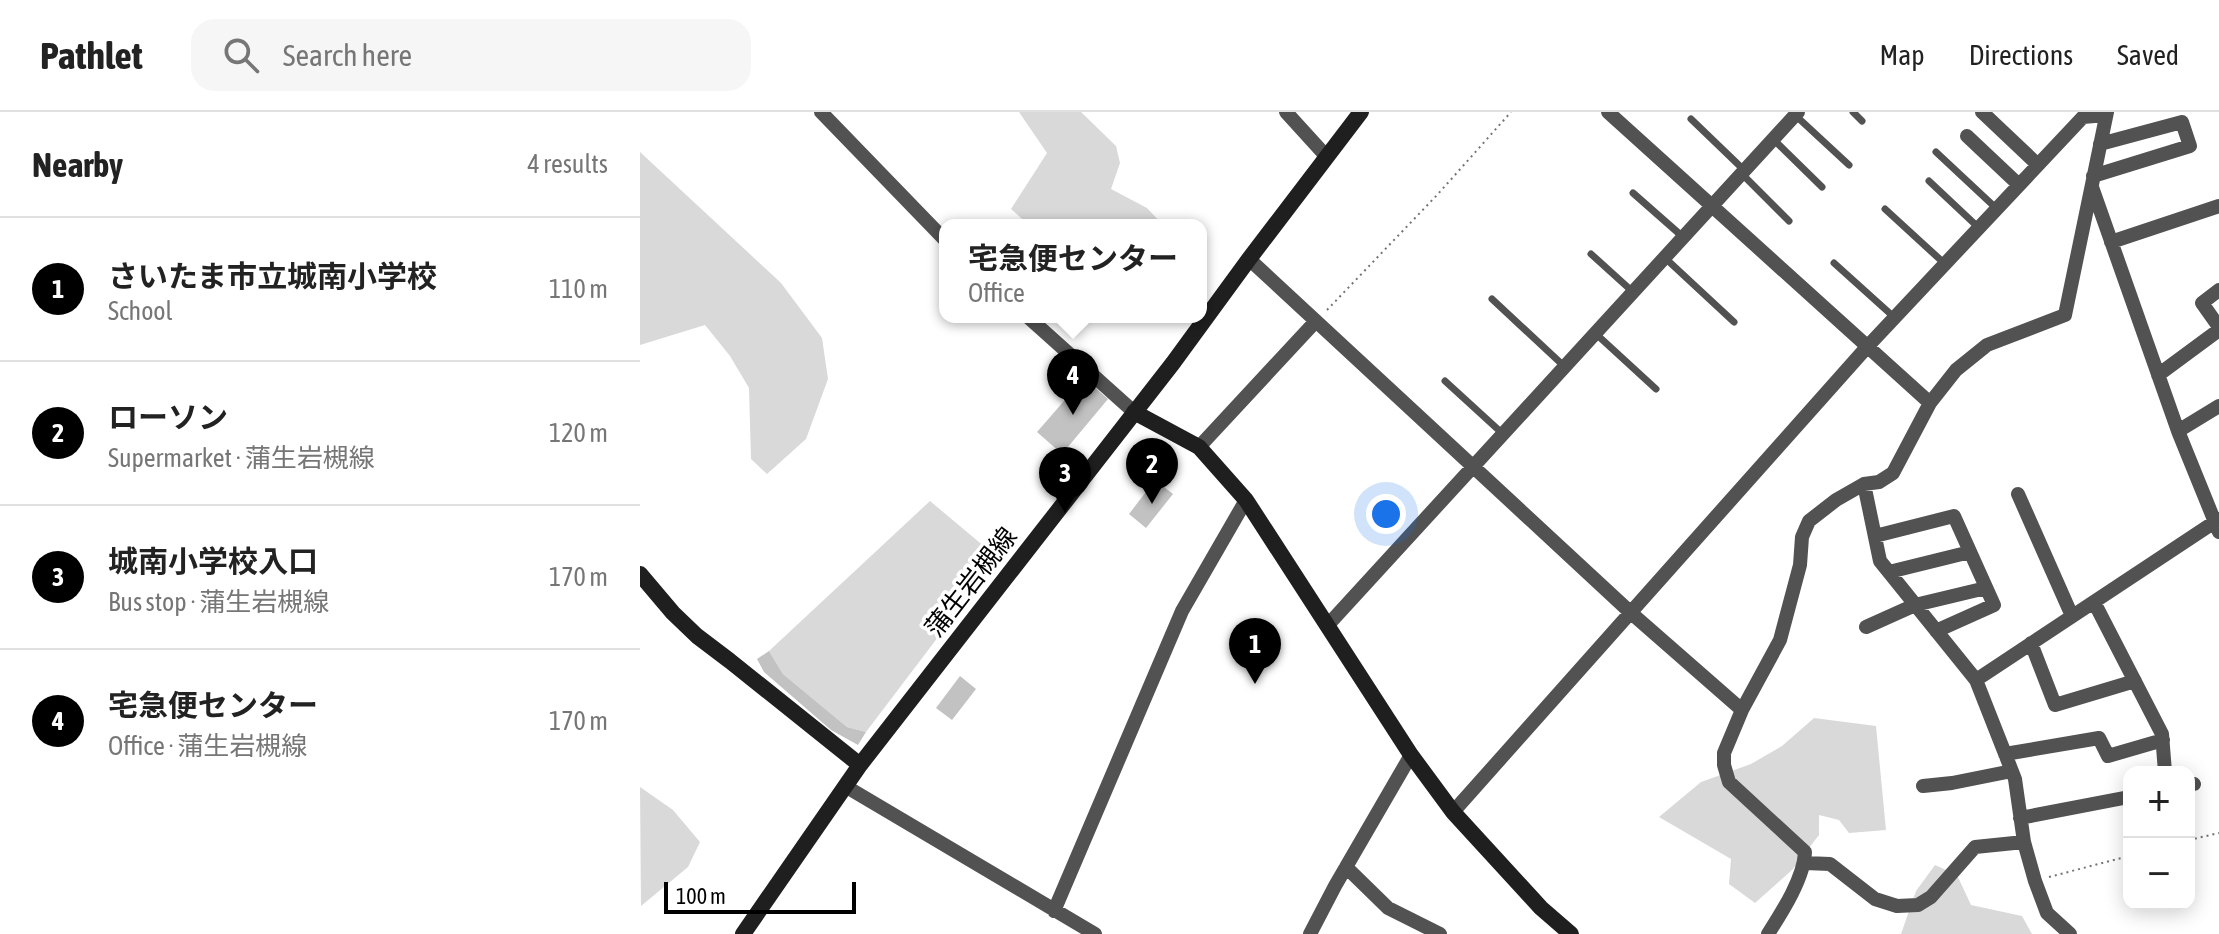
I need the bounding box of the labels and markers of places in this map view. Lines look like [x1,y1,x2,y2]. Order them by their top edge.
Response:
pin: 4 [1047,349,1099,415]
pin: 2 [1126,438,1178,504]
pin: 3 [1039,447,1091,513]
pin: 1 [1229,618,1281,684]

